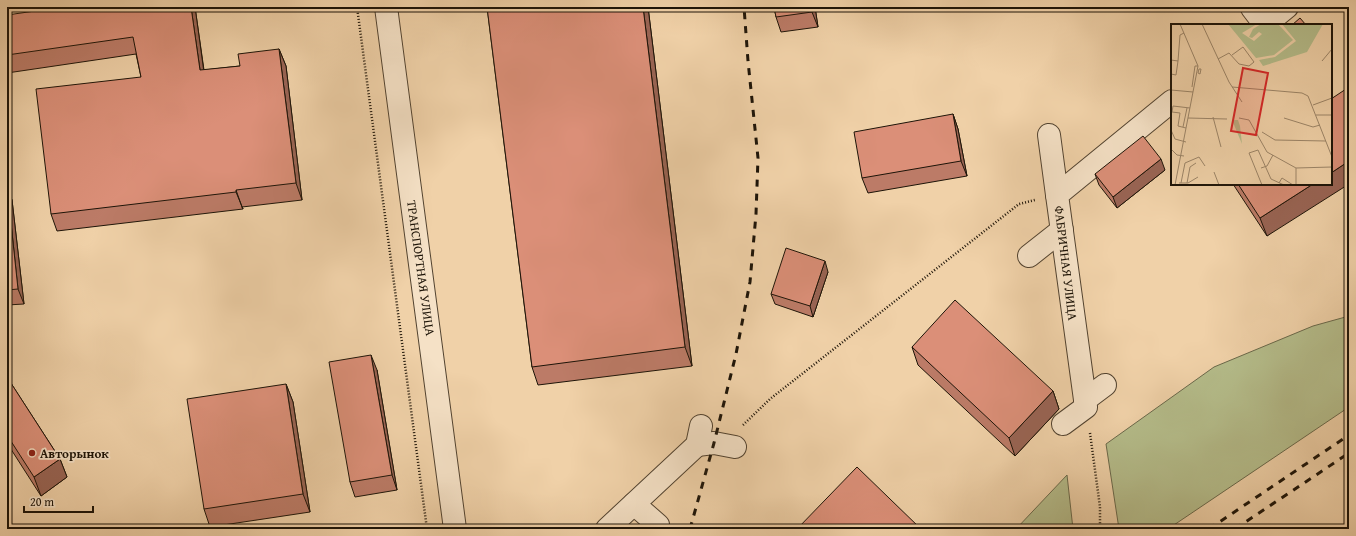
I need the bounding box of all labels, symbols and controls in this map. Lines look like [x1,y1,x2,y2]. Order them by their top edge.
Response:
inset map [1171,24,1332,185]
street label: ТРАНСПОРТНАЯ УЛИЦА [402,199,440,337]
street label: ФАБРИЧНАЯ УЛИЦА [1050,204,1082,322]
place label: Авторынок [40,444,109,463]
marker: Авторынок [27,448,37,458]
scale bar [24,488,93,514]
text: 20 m [30,493,54,510]

